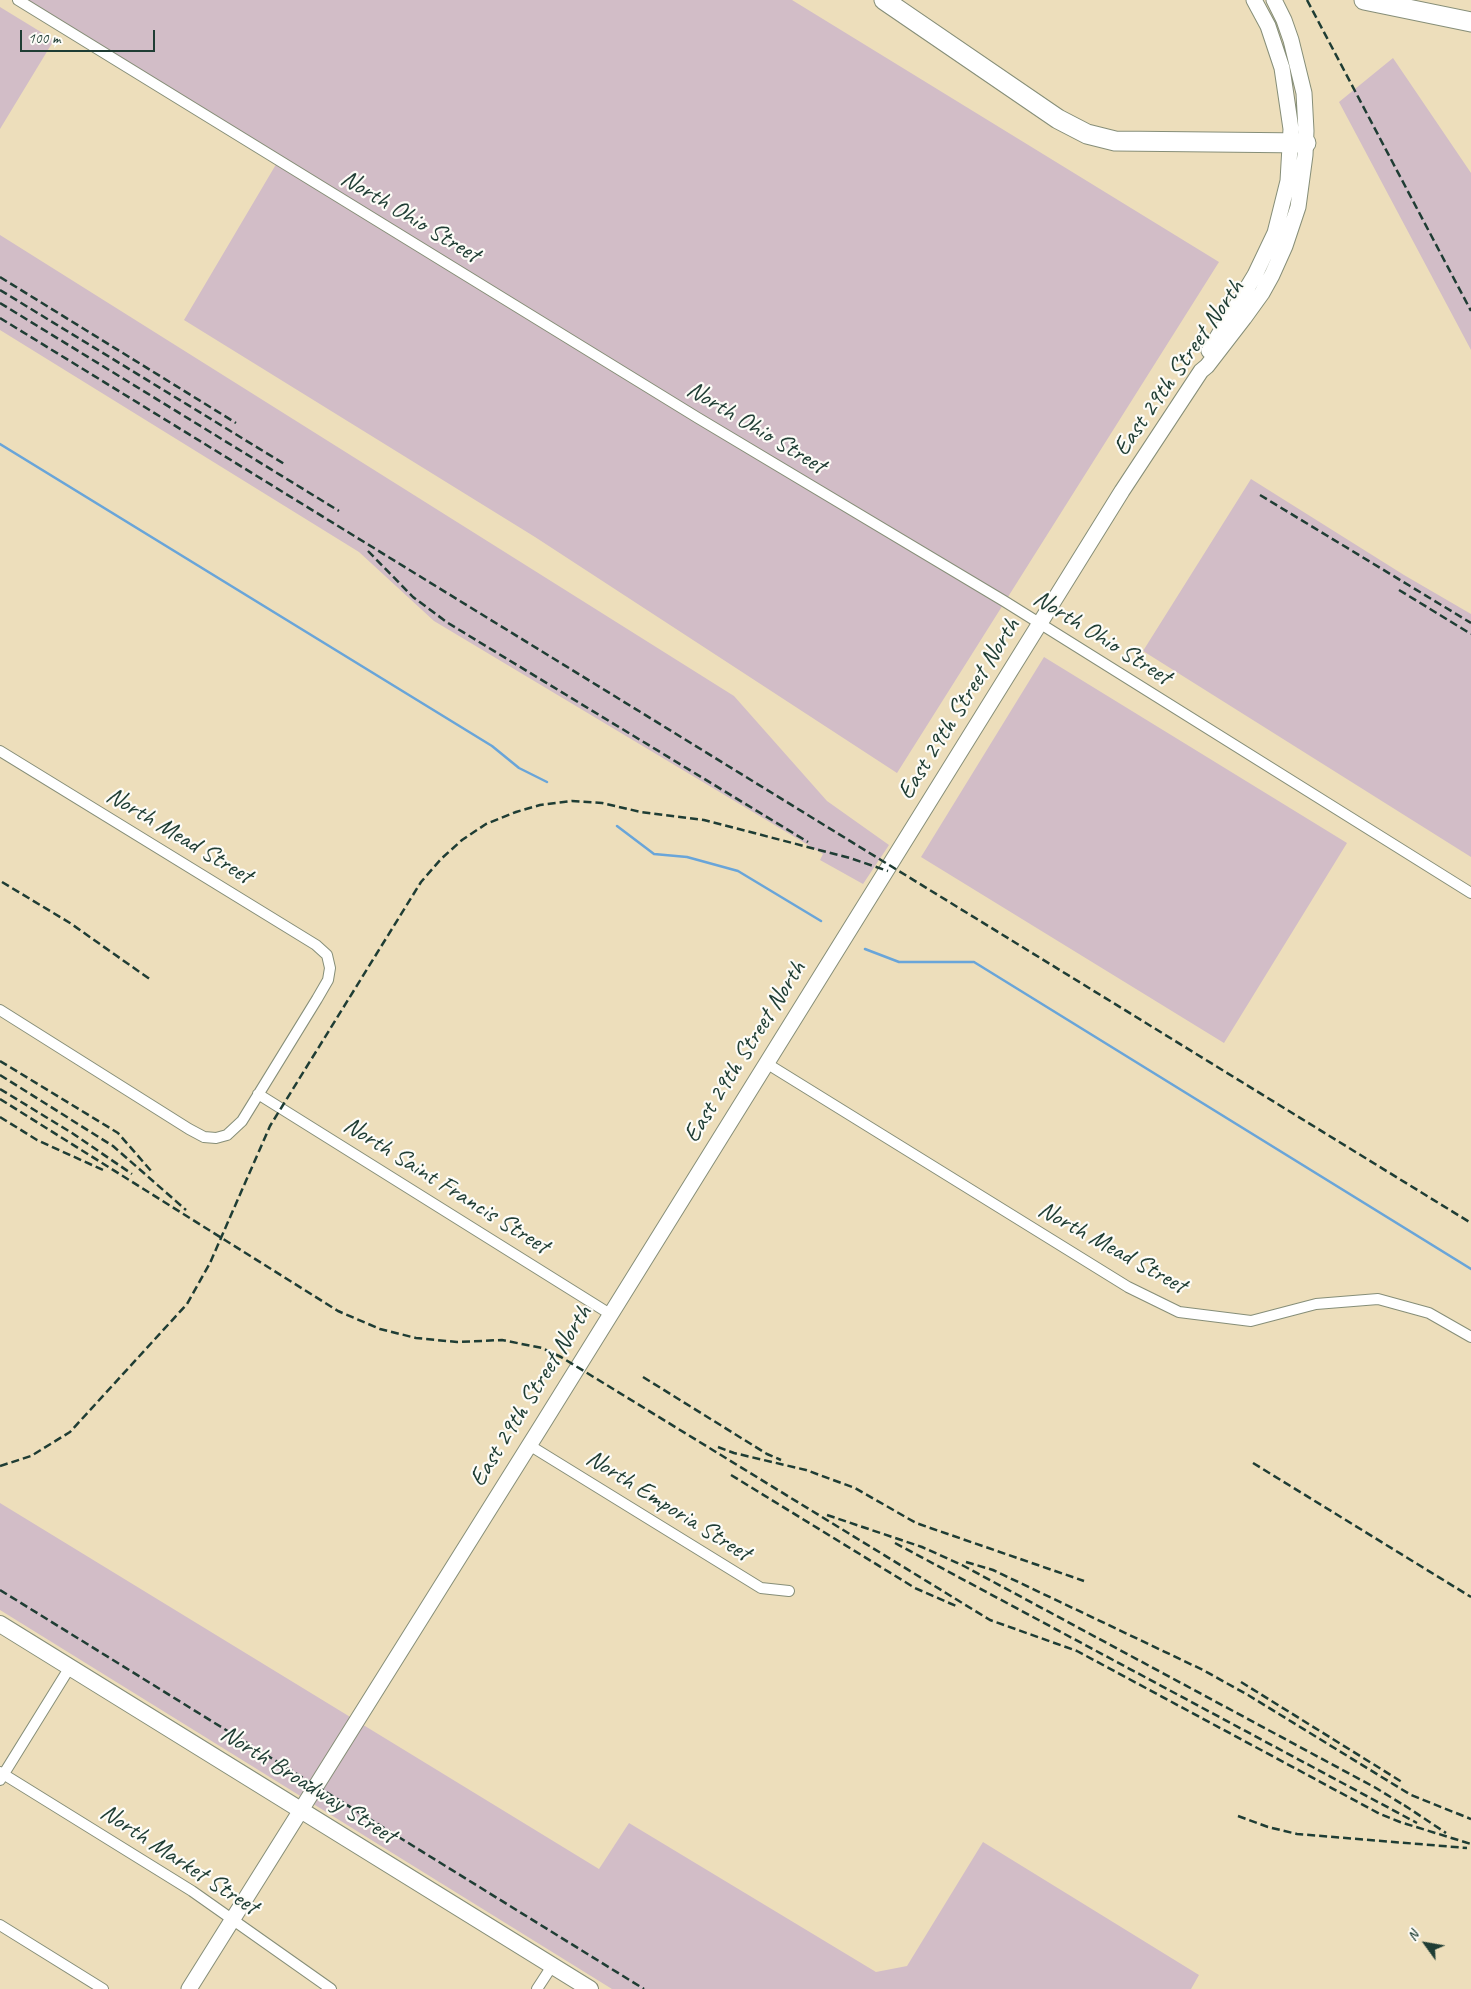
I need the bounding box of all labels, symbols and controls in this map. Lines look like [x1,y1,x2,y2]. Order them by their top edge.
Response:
scale bar [22,20,158,52]
text: 100 m [28,29,60,48]
street label: North Ohio Street [335,164,485,270]
street label: East 29th Street North [1107,274,1251,462]
street label: North Ohio Street [681,375,831,481]
street label: North Ohio Street [1028,584,1176,692]
street label: East 29th Street North [891,613,1027,805]
street label: North Mead Street [101,781,257,891]
street label: East 29th Street North [677,956,813,1148]
street label: North Saint Francis Street [338,1111,554,1261]
street label: North Mead Street [1033,1195,1191,1301]
street label: East 29th Street North [463,1300,599,1492]
street label: North Emporia Street [580,1443,756,1569]
street label: North Broadway Street [215,1719,401,1851]
street label: North Market Street [94,1798,264,1922]
north arrow [1401,1919,1451,1969]
text: N [1403,1928,1422,1944]

